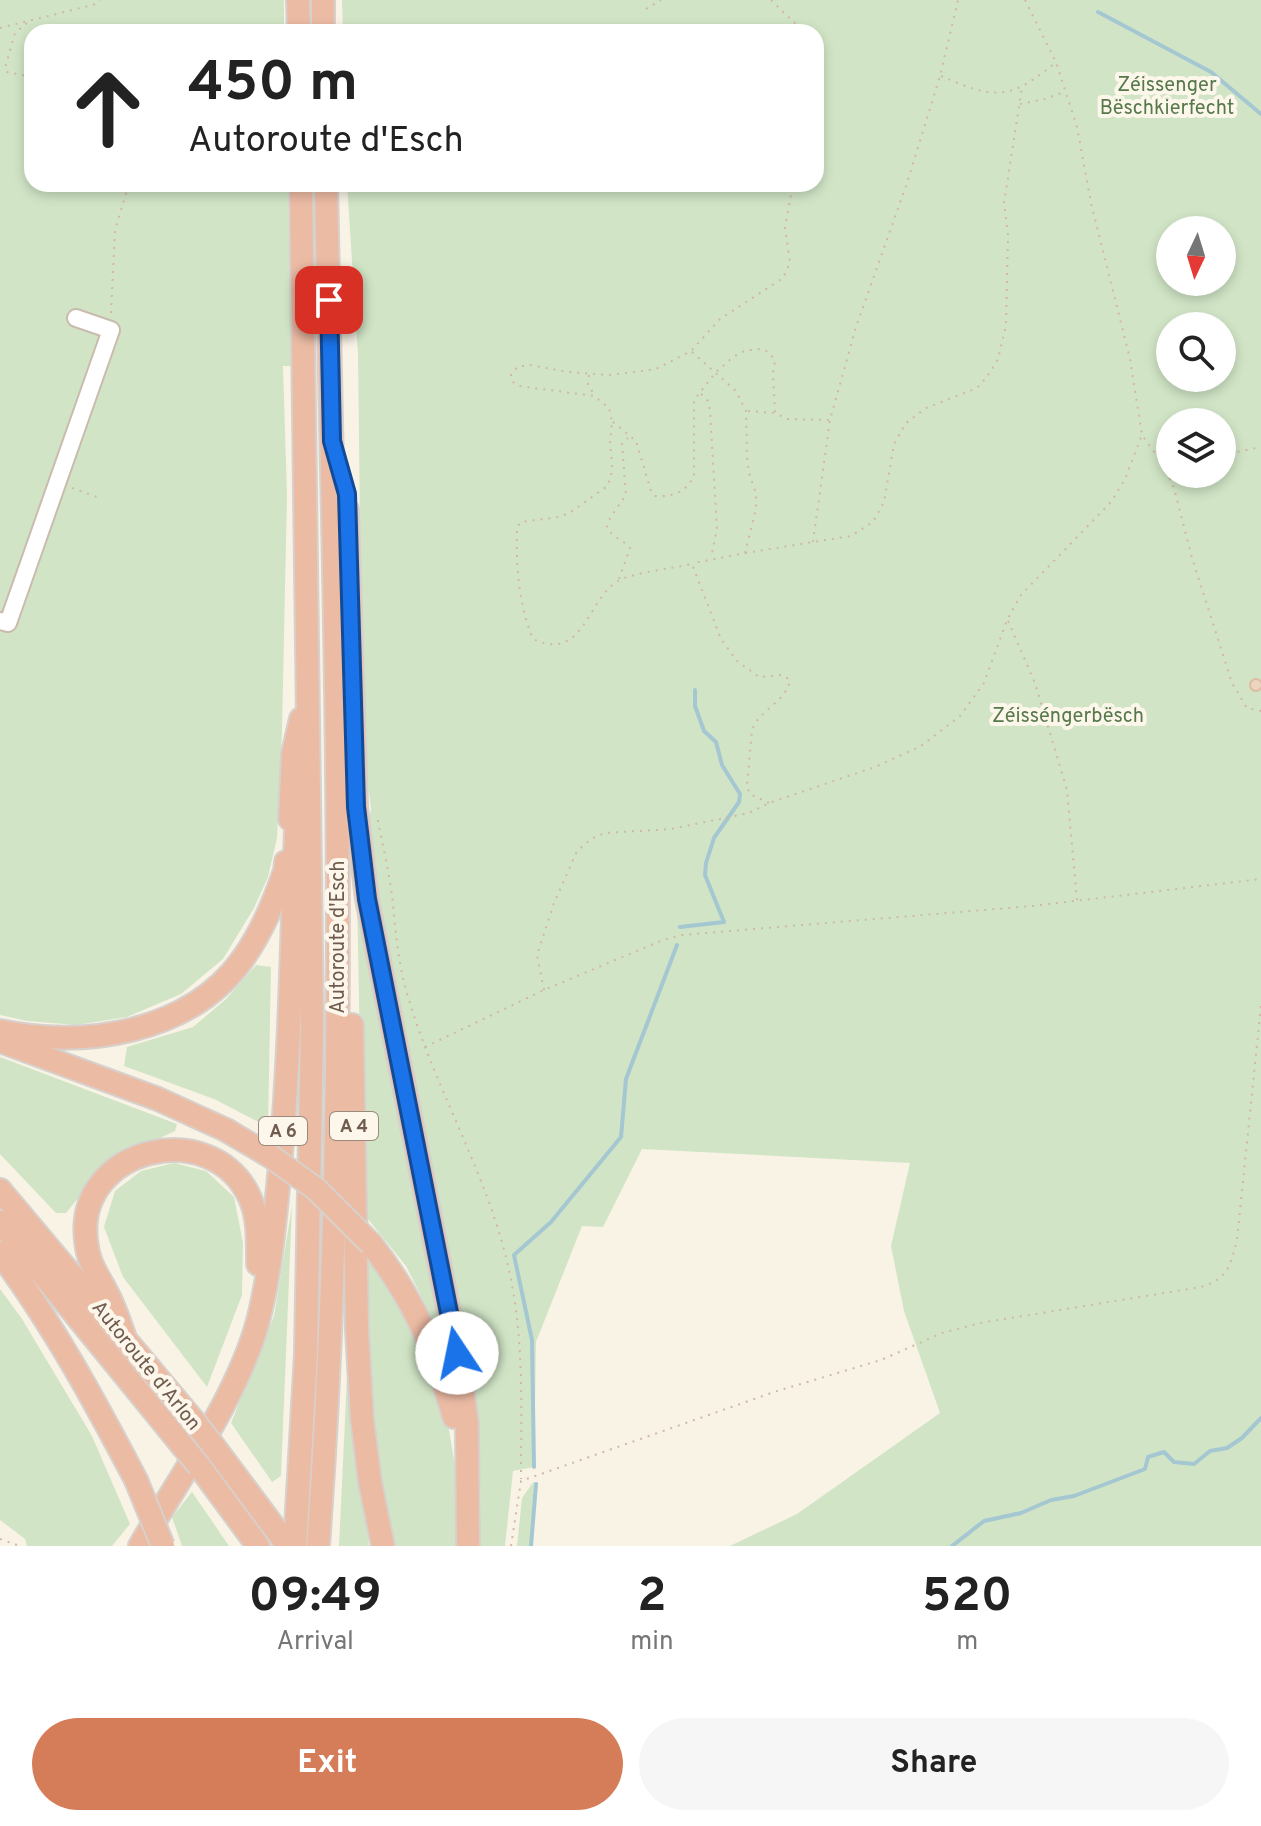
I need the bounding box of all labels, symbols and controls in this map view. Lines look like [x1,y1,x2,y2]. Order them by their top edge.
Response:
text: 450 m [188,50,358,120]
icon: ahead [56,56,160,160]
park label: Zéissenger Bëschkierfecht [1100,73,1234,122]
text: Autoroute d'Esch [188,119,464,165]
north arrow [1156,216,1236,296]
map controls [1156,216,1236,488]
pin [295,266,363,334]
icon: arrive [307,278,351,322]
button: search [1156,312,1236,392]
button: layers [1156,408,1236,488]
park label: Zéisséngerbësch [992,704,1144,730]
street label: Autoroute d'Esch [326,860,352,1014]
road number: A 4 [330,1112,378,1140]
road number: A 6 [259,1117,307,1145]
street label: Autoroute d'Arlon [85,1296,206,1437]
position arrow [415,1311,499,1395]
text: 09:49 [249,1568,382,1628]
text: 2 [637,1568,667,1628]
text: 520 [922,1568,1012,1628]
text: Arrival [276,1626,354,1659]
text: min [630,1626,674,1659]
text: m [956,1626,978,1659]
button: Exit [32,1718,623,1810]
button: Share [639,1718,1229,1810]

